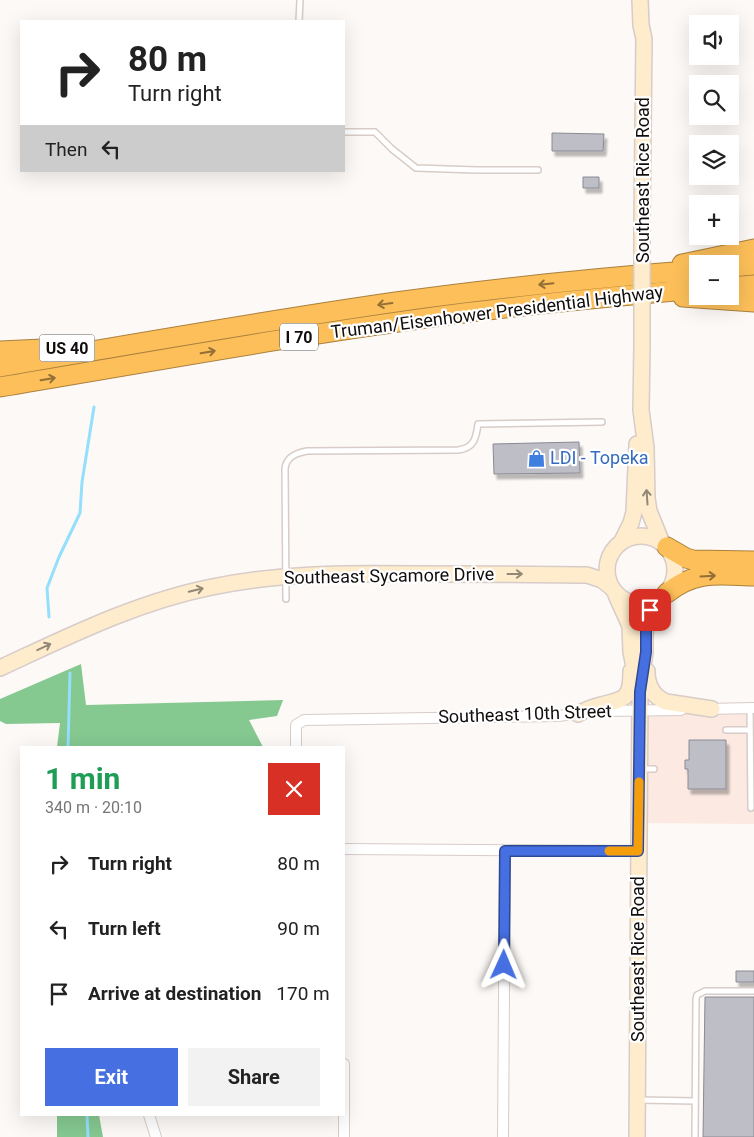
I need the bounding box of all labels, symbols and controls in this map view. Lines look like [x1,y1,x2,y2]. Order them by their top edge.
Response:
map controls [689,15,739,305]
button: sound [689,15,739,65]
text: 80 m [128,39,207,80]
icon: right [45,40,110,105]
button: search [689,75,739,125]
text: Turn right [128,81,222,106]
street label: Southeast Rice Road [632,97,653,263]
icon: left [97,135,125,163]
button: layers [689,135,739,185]
text: Then [45,138,87,161]
button: + [689,195,739,245]
button: − [689,255,739,305]
one-way arrow [539,279,555,289]
street label: Truman/Eisenhower Presidential Highway [330,281,665,342]
one-way arrow [377,299,393,309]
road number: I 70 [280,324,318,351]
road number: US 40 [40,334,94,362]
one-way arrow [200,346,216,356]
one-way arrow [40,373,56,383]
place label: LDI - Topeka [550,447,649,468]
shop icon: LDI - Topeka [526,448,546,468]
one-way arrow [643,489,652,505]
street label: Southeast Sycamore Drive [284,563,494,588]
one-way arrow [506,569,523,579]
one-way arrow [700,571,716,580]
one-way arrow [188,585,204,595]
pin [629,589,671,631]
icon: arrive [636,596,664,624]
one-way arrow [36,642,51,652]
street label: Southeast 10th Street [438,700,612,727]
text: 1 min [45,761,120,796]
button: close [268,763,320,815]
text: 340 m · 20:10 [45,798,142,817]
icon: right [45,850,73,878]
text: Turn right [88,852,172,875]
text: 80 m [277,852,320,875]
street label: Southeast Rice Road [627,876,648,1042]
icon: left [45,915,73,943]
text: Turn left [88,917,161,940]
text: 90 m [277,917,320,940]
position arrow [477,938,529,990]
icon: arrive [45,980,73,1008]
text: Arrive at destination [88,982,261,1005]
text: 170 m [276,982,330,1005]
button: Exit [45,1048,178,1106]
button: Share [188,1048,320,1106]

